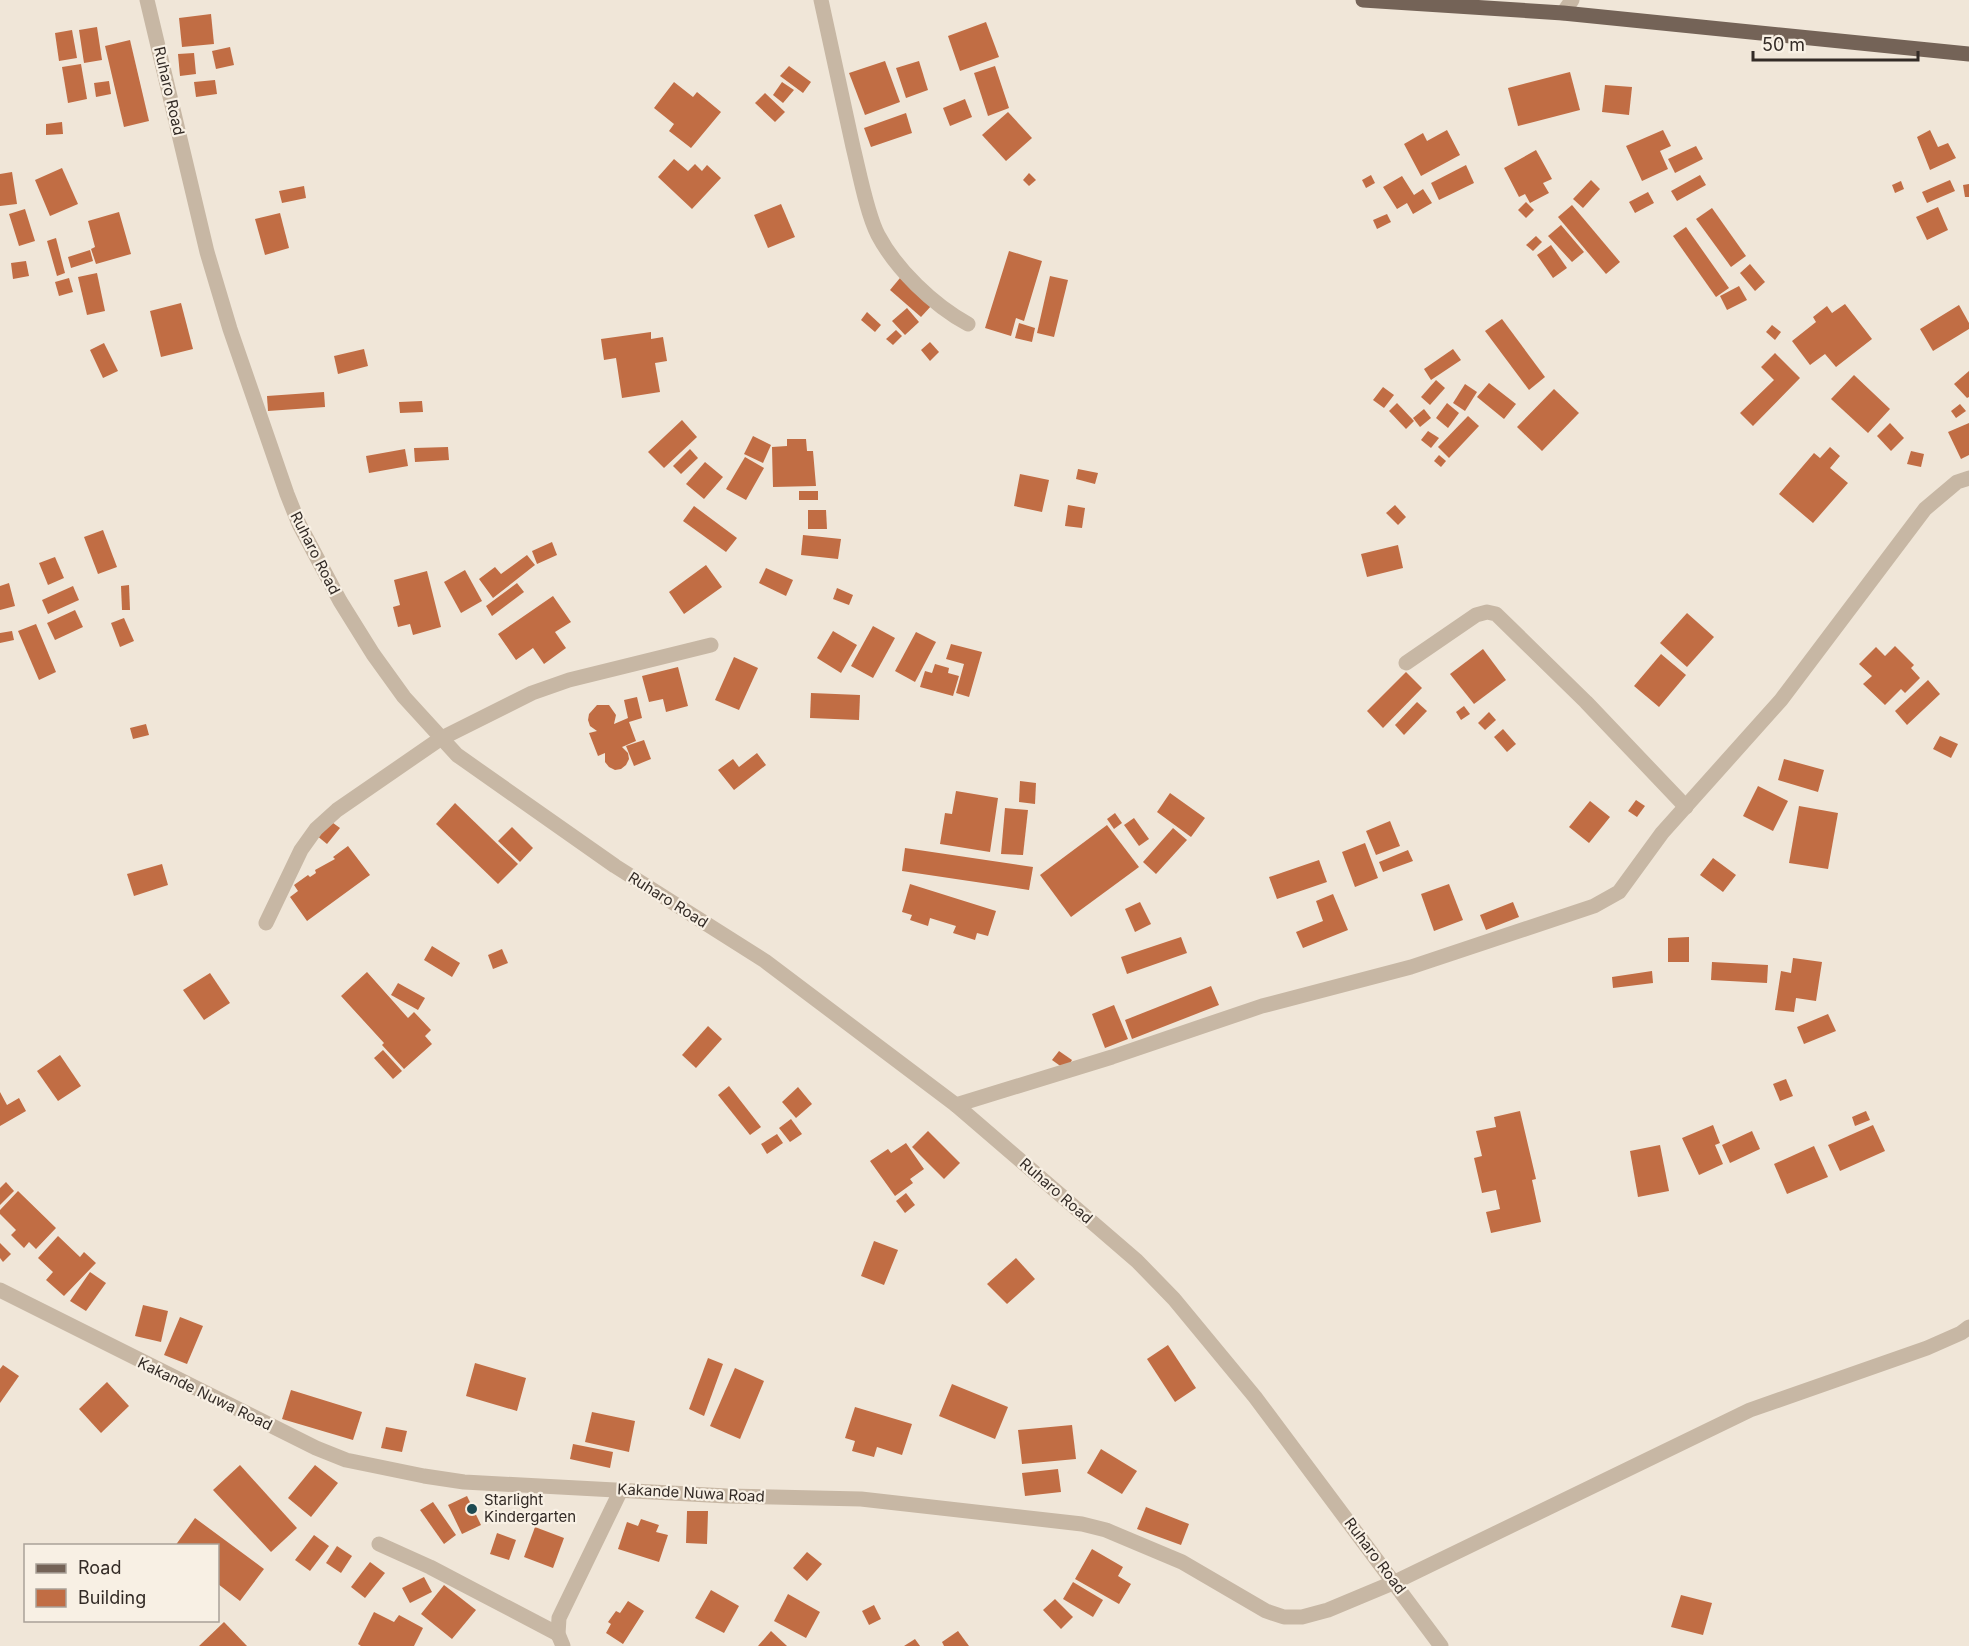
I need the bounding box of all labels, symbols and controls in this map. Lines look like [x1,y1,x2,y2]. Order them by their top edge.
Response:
scale bar [1753,24,1918,62]
text: 50 m [1762,34,1805,55]
street label: Ruharo Road [150,45,189,137]
street label: Ruharo Road [286,508,344,597]
street label: Ruharo Road [625,868,712,932]
street label: Ruharo Road [1016,1154,1097,1228]
street label: Kakande Nuwa Road [135,1353,276,1434]
street label: Kakande Nuwa Road [617,1479,765,1506]
place label: Starlight Kindergarten [484,1490,576,1526]
marker: Starlight Kindergarten [465,1502,479,1516]
street label: Ruharo Road [1341,1514,1410,1598]
legend [24,1544,219,1622]
text: Road [78,1557,121,1578]
text: Building [78,1587,146,1608]

